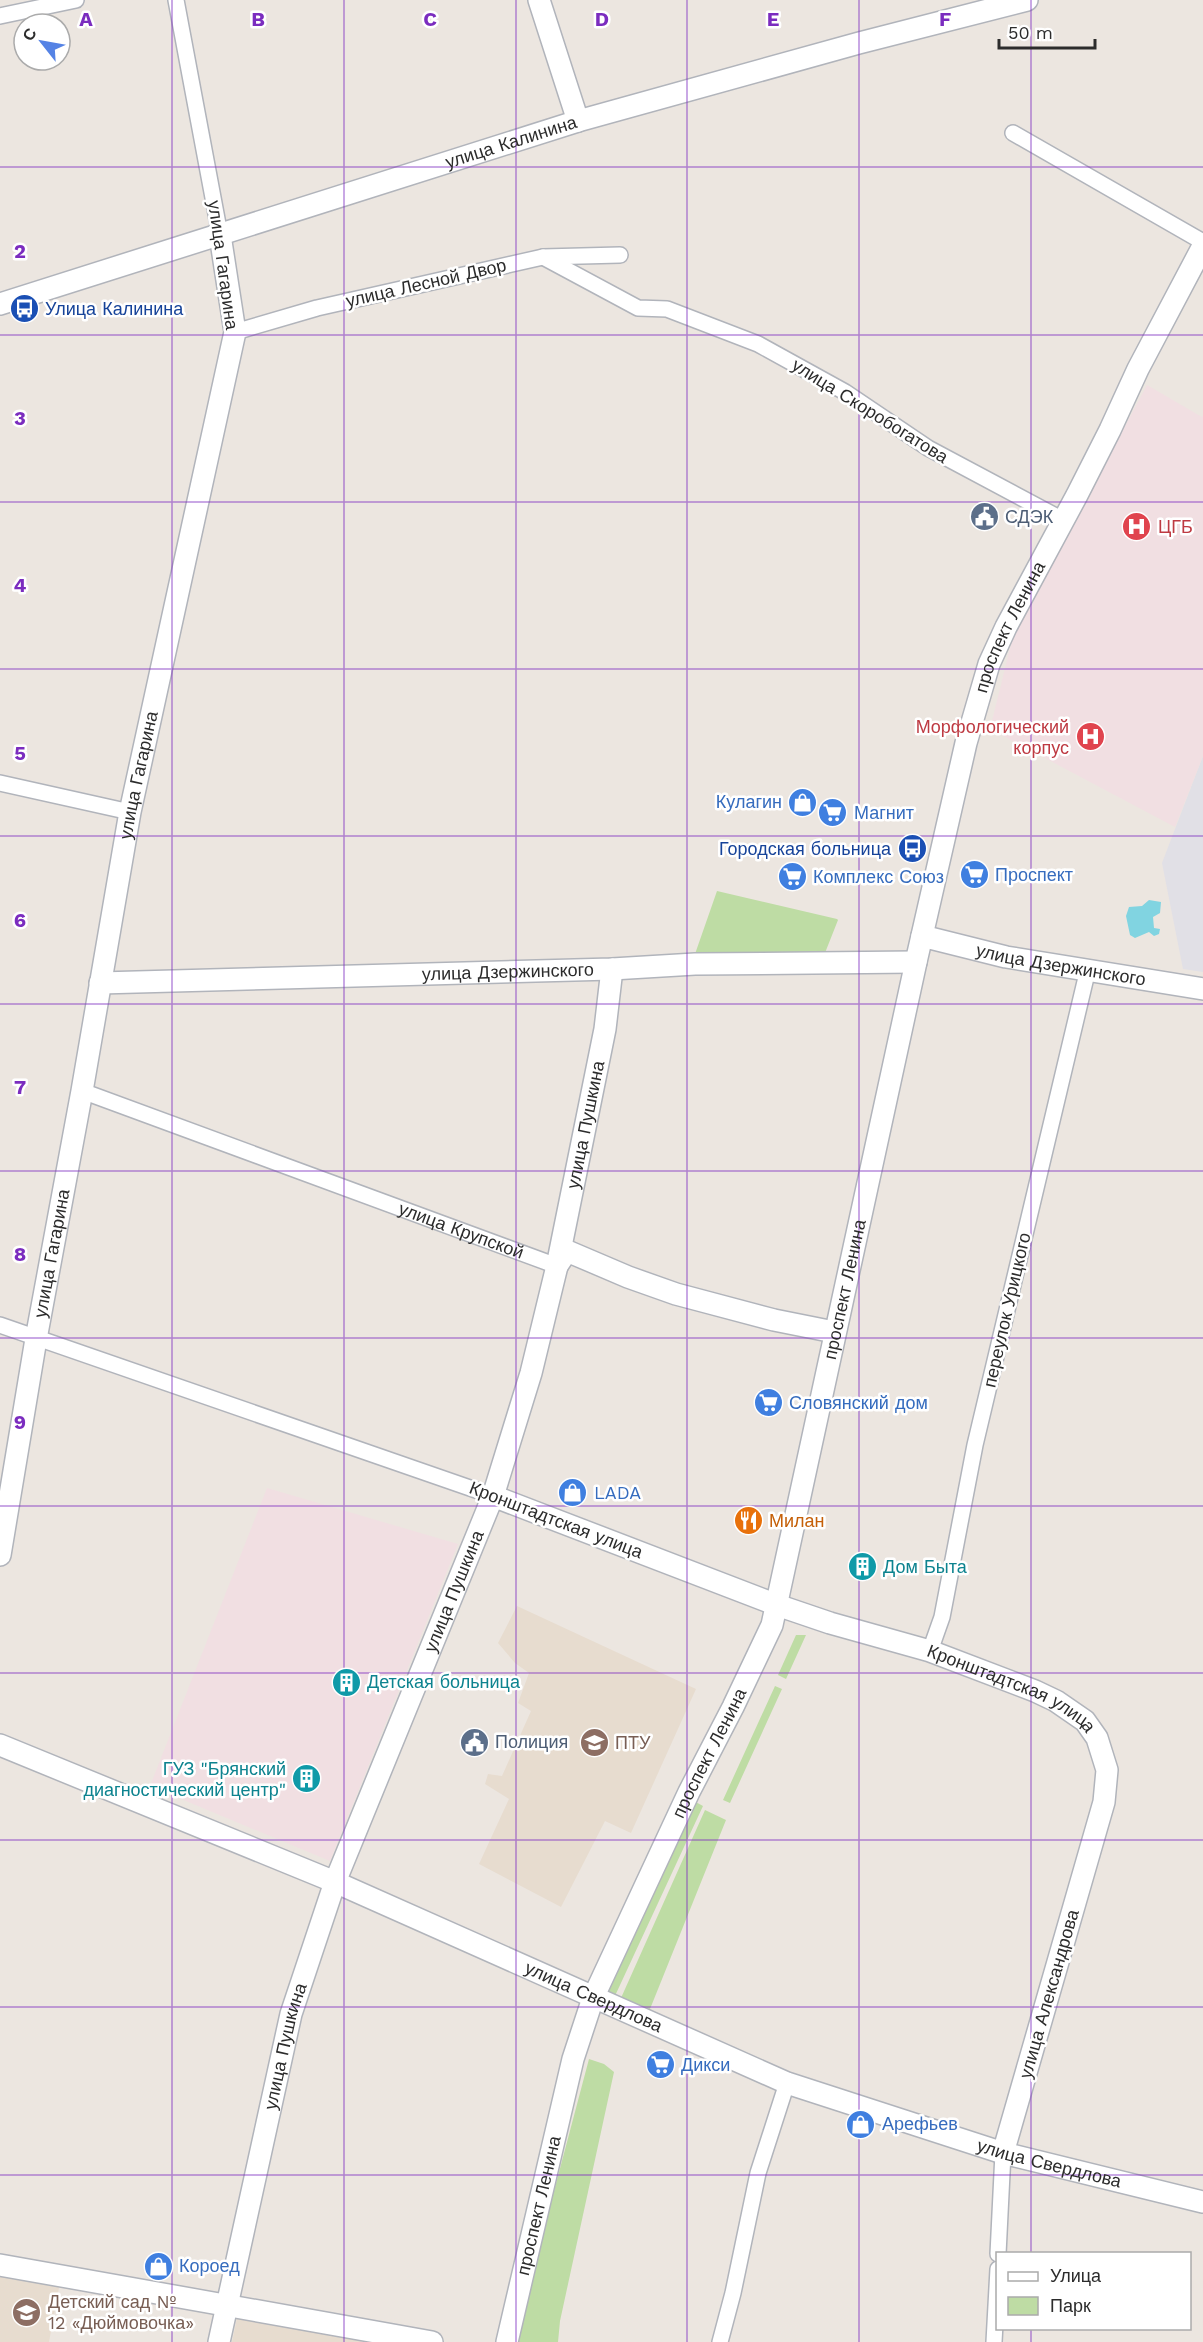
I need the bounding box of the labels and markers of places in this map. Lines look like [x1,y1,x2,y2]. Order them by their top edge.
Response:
bus stop icon: Улица Калинина [8,293,40,325]
place label: Улица Калинина [45,298,184,319]
public building icon: СДЭК [968,501,1000,533]
place label: СДЭК [1005,506,1054,527]
hospital icon: ЦГБ [1121,511,1153,543]
place label: ЦГБ [1158,516,1193,537]
place label: Морфологический корпус [916,716,1069,758]
hospital icon: Морфологический корпус [1074,721,1106,753]
shop icon: Кулагин [787,786,819,818]
place label: Кулагин [716,791,782,812]
supermarket icon: Магнит [817,797,849,829]
place label: Магнит [854,802,914,823]
bus stop icon: Городская больница [896,833,928,865]
place label: Городская больница [719,838,892,859]
supermarket icon: Проспект [958,859,990,891]
supermarket icon: Комплекс Союз [776,861,808,893]
place label: Проспект [995,864,1073,885]
place label: Комплекс Союз [813,866,944,887]
supermarket icon: Словянский дом [752,1387,784,1419]
place label: Словянский дом [789,1392,928,1413]
shop icon: LADA [557,1477,589,1509]
place label: LADA [594,1482,641,1503]
restaurant icon: Милан [732,1505,764,1537]
place label: Милан [769,1510,825,1531]
building icon: Дом Быта [846,1551,878,1583]
place label: Дом Быта [883,1556,968,1577]
building icon: Детская больница [330,1666,362,1698]
place label: Детская больница [367,1671,521,1692]
public building icon: Полиция [458,1726,490,1758]
school or university icon: ПТУ [578,1727,610,1759]
place label: Полиция [495,1731,568,1752]
place label: ПТУ [615,1732,651,1753]
place label: ГУЗ "Брянский диагностический центр" [84,1758,286,1800]
building icon: ГУЗ "Брянский диагностический центр" [291,1763,323,1795]
supermarket icon: Дикси [644,2049,676,2081]
place label: Дикси [681,2054,730,2075]
shop icon: Арефьев [845,2108,877,2140]
place label: Арефьев [882,2113,958,2134]
shop icon: Короед [142,2250,174,2282]
place label: Короед [179,2255,240,2276]
place label: Детский сад № 12 «Дюймовочка» [48,2291,194,2333]
school or university icon: Детский сад № 12 «Дюймовочка» [11,2296,43,2328]

